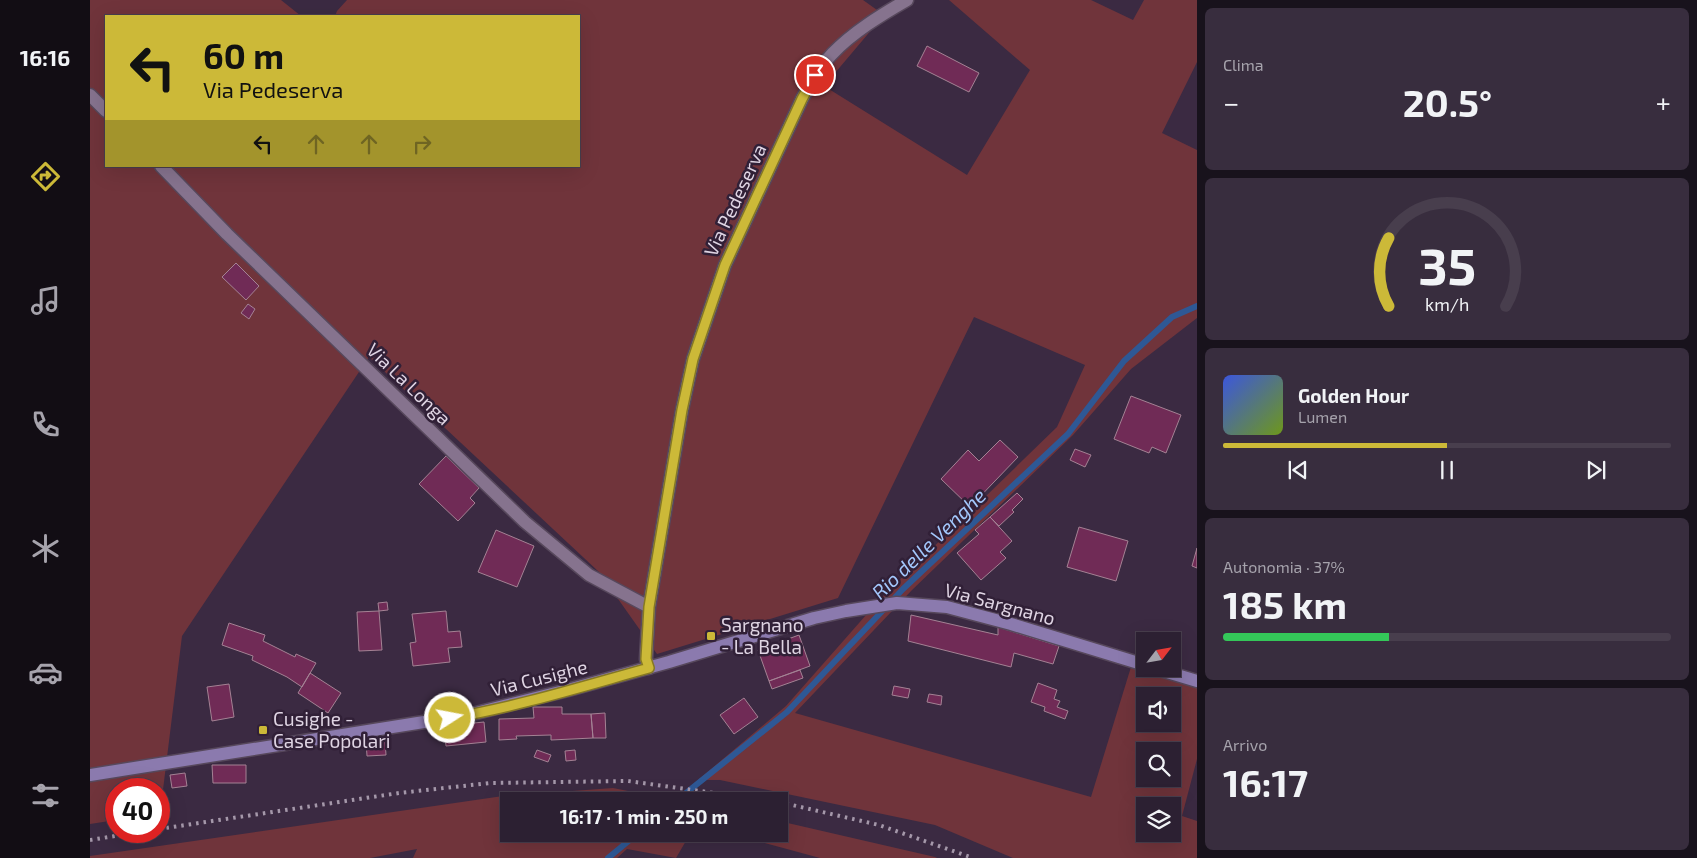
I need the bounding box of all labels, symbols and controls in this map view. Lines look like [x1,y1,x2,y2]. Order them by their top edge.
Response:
text: 60 m [203,34,284,76]
icon: left [120,35,185,100]
text: 16:16 [20,44,70,70]
pin [794,54,836,96]
text: Clima [1223,55,1264,74]
icon: arrive [801,61,829,89]
text: Via Pedeserva [203,76,343,102]
text: 20.5° [1403,79,1492,125]
text: − [1223,85,1239,119]
text: + [1656,85,1671,119]
icon: left [249,130,277,158]
icon: ahead [302,130,330,158]
icon: ahead [355,130,383,158]
icon: right [408,130,436,158]
street label: Via Pedeserva [699,140,771,260]
icon: directions [28,159,63,194]
text: 35 [1418,233,1476,295]
icon: music [28,283,63,318]
text: km/h [1425,293,1469,315]
street label: Via La Longa [363,338,456,429]
text: Golden Hour [1298,384,1409,407]
icon: phone [28,407,63,442]
text: Lumen [1298,407,1347,426]
icon: previous [1284,456,1312,484]
icon: pause [1433,456,1461,484]
icon: next [1582,456,1610,484]
water label: Rio delle Venghe [866,483,990,604]
icon: climate [28,531,63,566]
text: Autonomia · 37% [1223,557,1345,576]
street label: Via Sargnano [942,578,1058,629]
text: 185 km [1223,581,1347,627]
place label: Sargnano - La Bella [721,613,804,658]
marker: Sargnano - La Bella [705,630,717,642]
north arrow [1136,632,1181,678]
map controls [1136,632,1181,842]
street label: Via Cusighe [488,654,590,701]
icon: car [28,655,63,690]
button: sound [1136,687,1181,732]
position arrow [423,691,475,743]
place label: Cusighe - Case Popolari [273,707,390,752]
marker: Cusighe - Case Popolari [257,724,269,736]
text: Arrivo [1223,735,1267,754]
button: search [1136,742,1181,787]
text: 16:17 [1223,759,1308,805]
icon: filters [28,778,63,813]
speed limit sign: 40 [105,778,170,843]
button: layers [1136,797,1181,842]
text: 16:17 · 1 min · 250 m [560,805,728,828]

